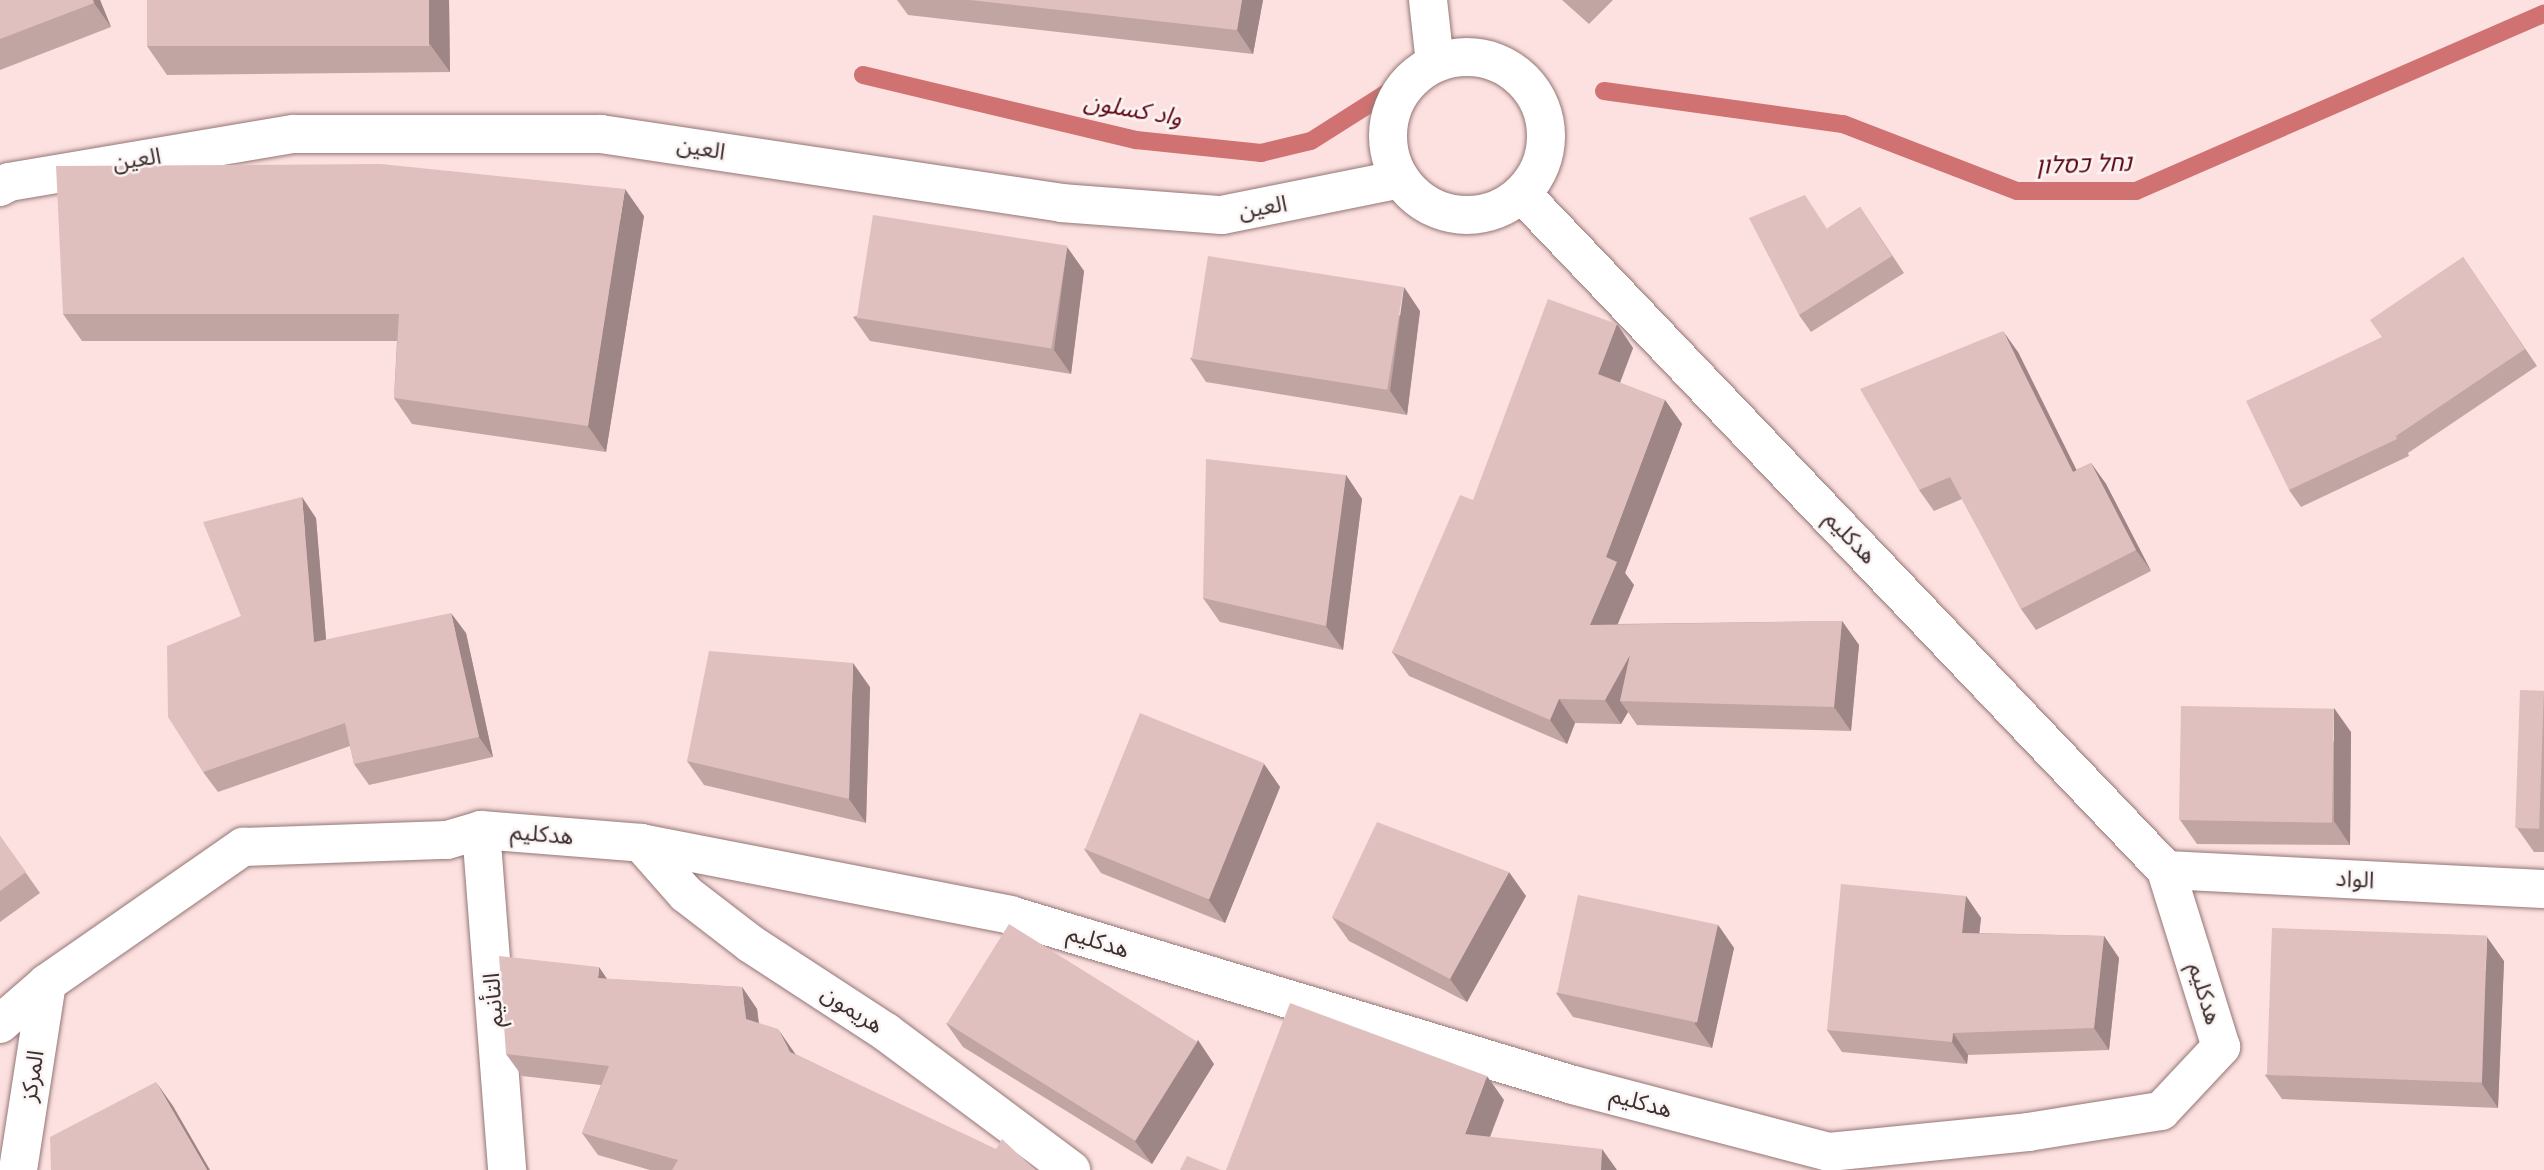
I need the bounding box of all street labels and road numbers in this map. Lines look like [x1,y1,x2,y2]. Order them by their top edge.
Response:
street label: العين [675,132,727,166]
street label: العين [111,143,163,177]
street label: العين [1237,190,1289,226]
street label: هدكليم [1818,506,1882,570]
street label: هدكليم [509,818,575,852]
street label: الواد [2335,865,2375,895]
street label: هدكليم [1064,920,1132,964]
street label: هدكليم [2182,960,2226,1028]
street label: التأنيم [478,972,510,1028]
street label: هريمون [816,980,888,1040]
street label: المركز [15,1048,51,1104]
street label: هدكليم [1607,1081,1675,1125]

